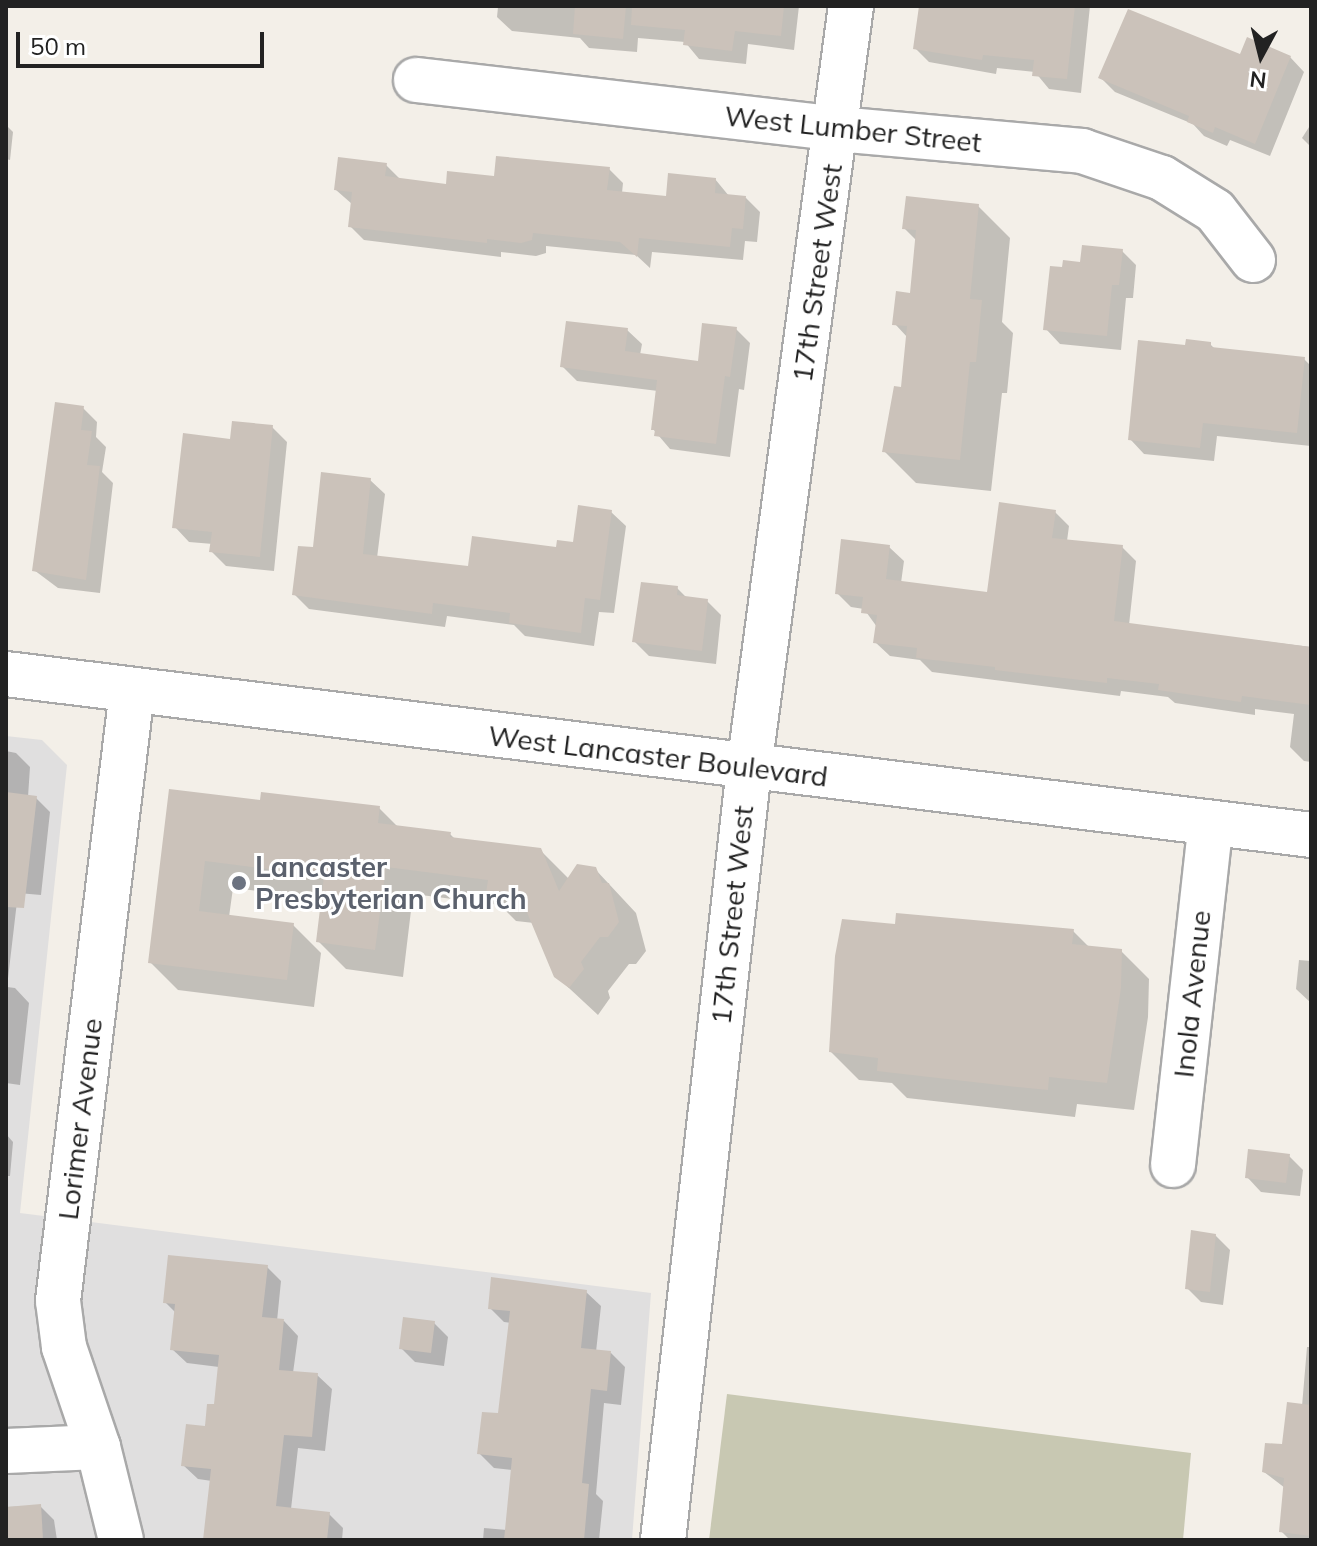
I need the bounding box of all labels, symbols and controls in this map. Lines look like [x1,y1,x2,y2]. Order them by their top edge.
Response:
scale bar [20,16,268,66]
north arrow [1221,16,1301,96]
text: 50 m [30,31,86,61]
text: N [1248,65,1268,95]
street label: West Lumber Street [723,99,983,159]
street label: 17th Street West [785,162,849,384]
street label: West Lancaster Boulevard [486,718,830,794]
street label: 17th Street West [704,804,760,1026]
place label: Lancaster Presbyterian Church [255,850,527,916]
marker: Lancaster Presbyterian Church [230,874,248,892]
street label: Inola Avenue [1167,909,1217,1079]
street label: Lorimer Avenue [51,1016,109,1222]

